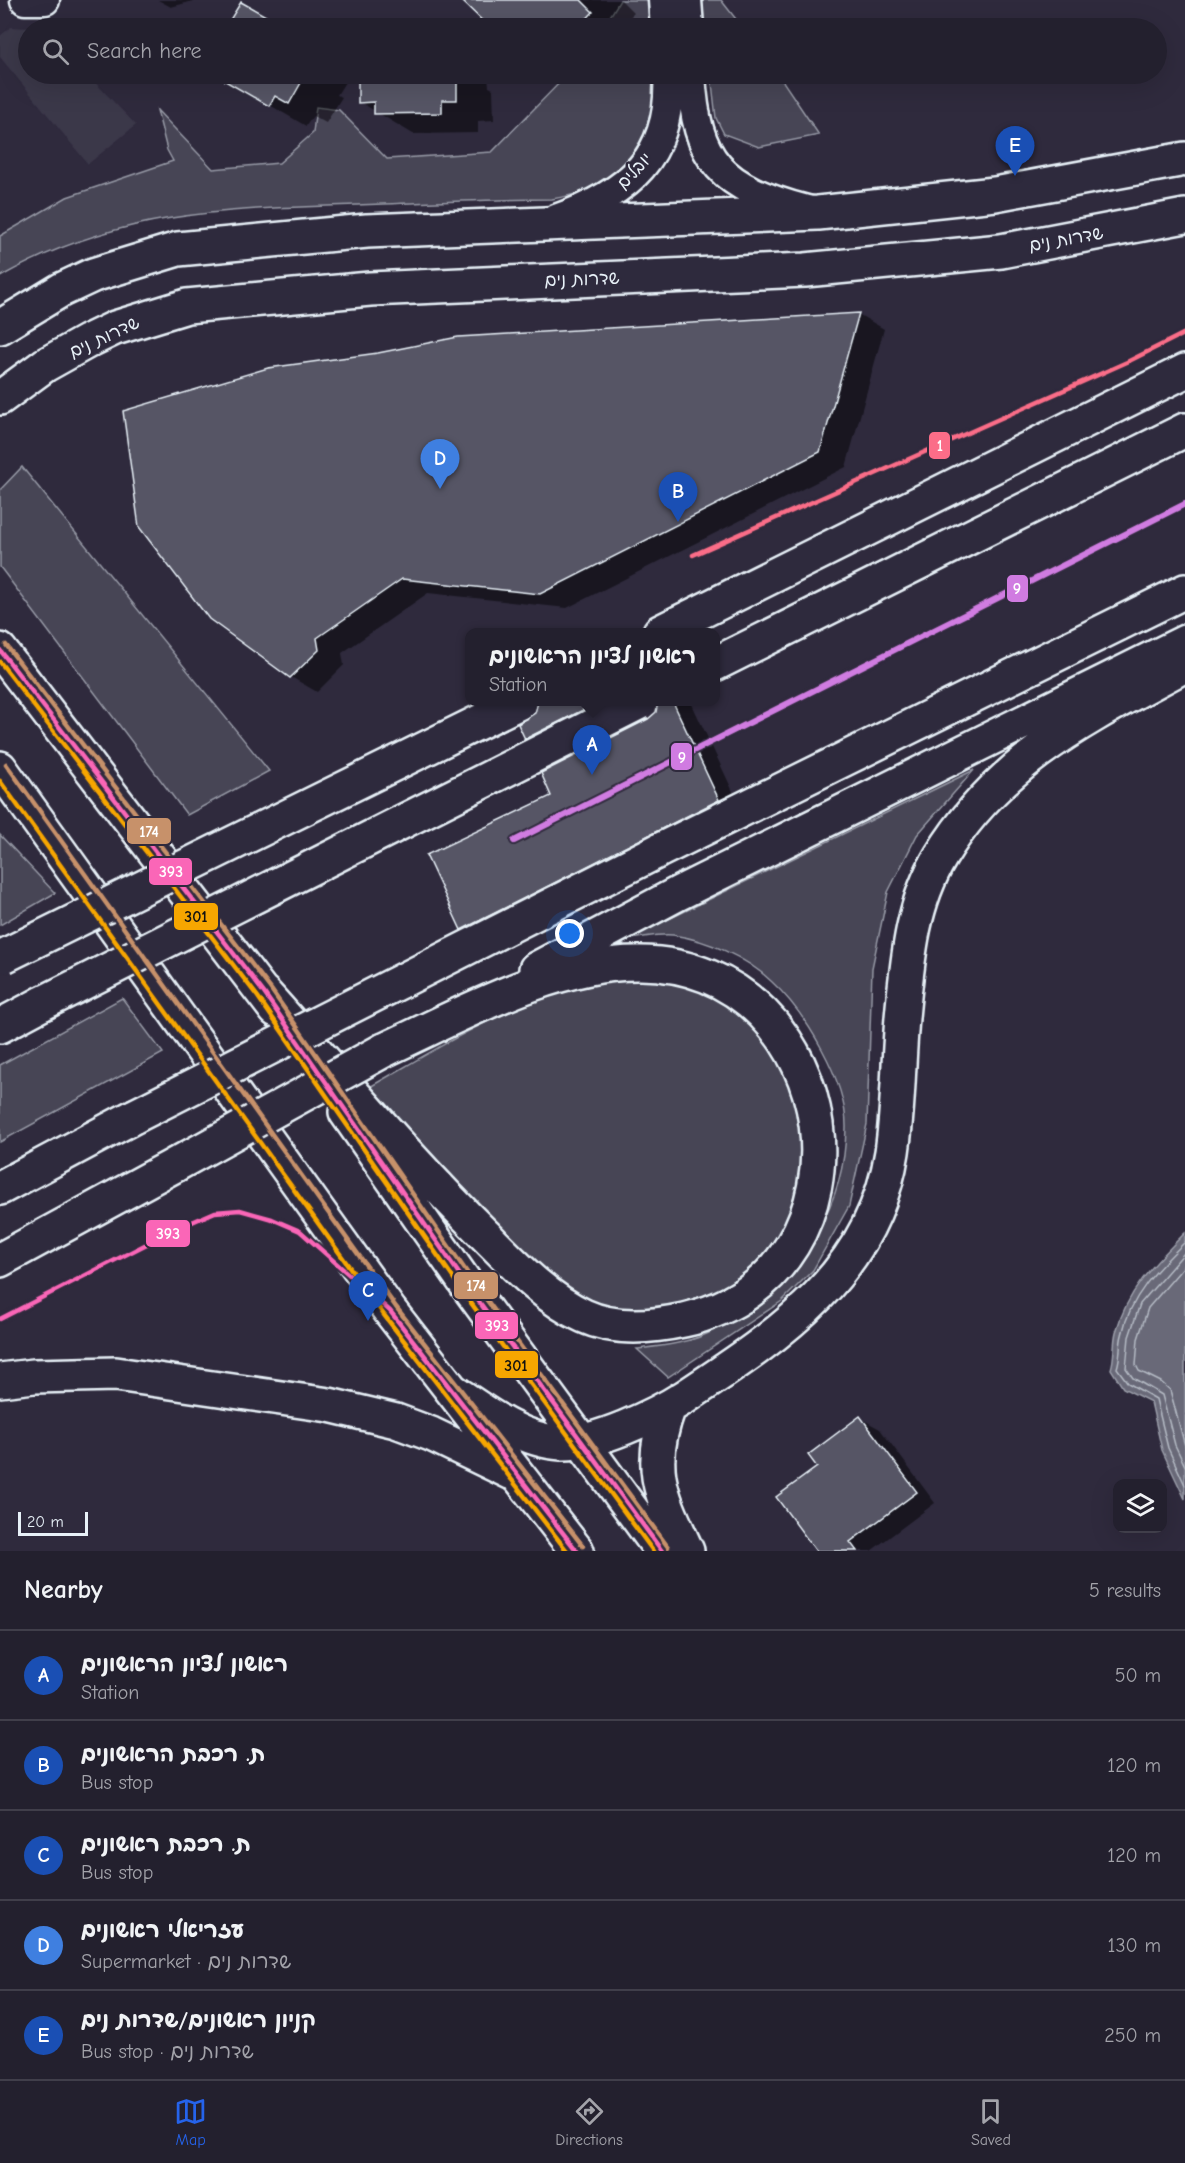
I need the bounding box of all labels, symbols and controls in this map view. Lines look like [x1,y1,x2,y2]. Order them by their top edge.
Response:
search box [18,18,1167,84]
icon: search [39,35,72,68]
text: Search here [87,38,202,64]
pin: E [996,126,1034,176]
street label: יובלים [612,149,657,194]
street label: שדרות נים [1027,223,1105,256]
street label: שדרות נים [544,268,620,291]
street label: שדרות נים [66,312,143,363]
line badge: 1 [928,431,951,460]
text: 1 [937,437,943,455]
pin: D [420,440,460,489]
pin: B [658,472,698,522]
line badge: 9 [1006,574,1029,603]
text: 9 [1013,580,1021,598]
popup [465,628,720,706]
text: ראשון לציון הראשונים [489,643,696,669]
text: Station [489,673,547,696]
pin: A [572,726,612,775]
line badge: 9 [670,742,693,771]
text: 9 [678,749,686,767]
line badge: 174 [126,817,172,845]
text: 174 [139,823,159,841]
line badge: 393 [148,857,193,886]
text: 393 [159,863,183,881]
line badge: 301 [173,902,219,931]
text: 301 [184,908,208,926]
your location [555,919,584,948]
line badge: 393 [145,1219,191,1248]
text: 393 [156,1225,180,1243]
line badge: 174 [453,1271,499,1300]
pin: C [348,1272,388,1321]
text: 174 [466,1277,486,1295]
line badge: 393 [474,1311,519,1340]
text: 393 [485,1317,509,1335]
line badge: 301 [494,1350,539,1379]
text: 301 [504,1357,528,1375]
map controls [1113,1479,1167,1533]
button: layers [1113,1479,1167,1533]
scale bar [18,1509,88,1536]
text: 20 m [27,1513,64,1531]
text: Nearby [24,1575,103,1605]
text: 5 results [1089,1579,1161,1602]
text: ראשון לציון הראשונים [81,1651,288,1677]
text: A [38,1664,49,1687]
text: 50 m [1115,1664,1161,1687]
text: Station [81,1681,139,1704]
text: ת. רכבת הראשונים [81,1741,265,1767]
text: B [37,1754,50,1777]
text: 120 m [1107,1754,1161,1777]
text: Bus stop [81,1771,153,1794]
text: ת. רכבת ראשונים [81,1831,251,1857]
text: C [37,1844,50,1867]
text: 120 m [1107,1844,1161,1867]
text: Bus stop [81,1861,153,1884]
text: עזריאלי ראשונים [81,1917,244,1943]
text: D [37,1934,50,1957]
text: 130 m [1108,1934,1161,1957]
text: Supermarket · שדרות נים [81,1950,291,1973]
text: קניון ראשונים/שדרות נים [81,2007,316,2033]
text: E [38,2024,49,2047]
text: 250 m [1104,2024,1161,2047]
text: Bus stop · שדרות נים [81,2040,254,2063]
tab: Map [174,2095,207,2149]
tab: Directions [555,2095,623,2149]
tab: Saved [971,2095,1011,2149]

